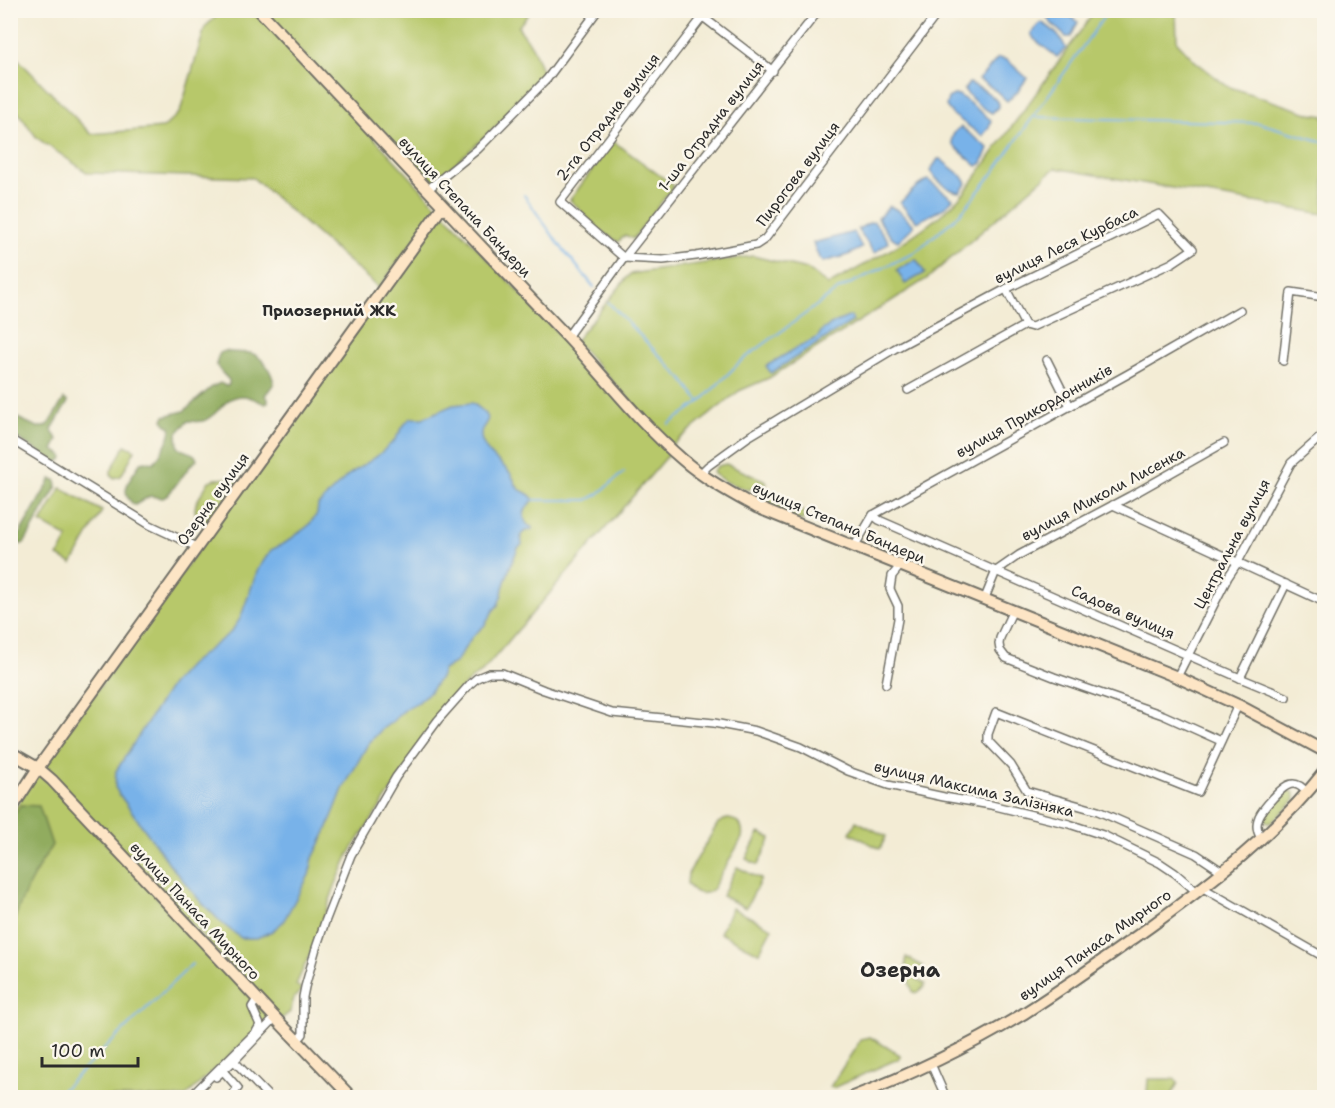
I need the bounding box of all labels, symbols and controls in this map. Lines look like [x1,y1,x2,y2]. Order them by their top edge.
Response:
street label: 2-га Отрадна вулиця [552,49,664,185]
street label: 1-ша Отрадна вулиця [654,56,768,196]
street label: Пирогова вулиця [752,117,844,231]
street label: вулиця Степана Бандери [394,132,536,282]
street label: вулиця Леся Курбаса [991,201,1142,288]
district label: Приозерний ЖК [262,300,396,321]
street label: вулиця Прикордонників [952,360,1116,462]
street label: вулиця Миколи Лисенка [1018,442,1189,546]
street label: Озерна вулиця [172,448,254,550]
street label: Центральна вулиця [1189,475,1275,613]
street label: вулиця Степана Бандери [749,477,929,569]
street label: Садова вулиця [1068,580,1178,644]
street label: вулиця Максима Залізняка [872,756,1077,822]
street label: вулиця Панаса Мирного [126,838,264,984]
street label: вулиця Панаса Мирного [1015,885,1175,1005]
district label: Озерна [860,956,941,984]
scale bar [42,1030,138,1068]
text: 100 m [51,1039,105,1063]

